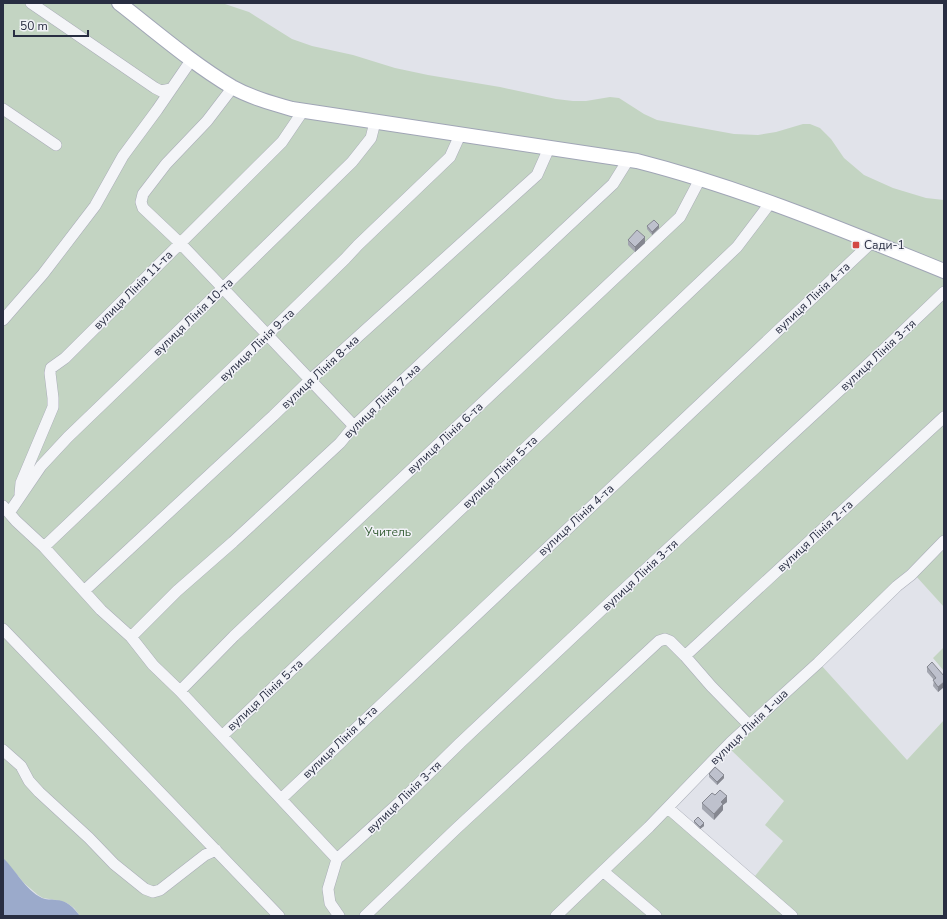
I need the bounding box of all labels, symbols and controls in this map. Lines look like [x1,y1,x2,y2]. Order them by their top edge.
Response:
scale bar [14,12,88,38]
text: 50 m [20,18,48,34]
place label: Сади-1 [864,237,905,253]
marker: Сади-1 [851,240,861,250]
street label: вулиця Лінія 11-та [90,247,176,333]
street label: вулиця Лінія 4-та [771,259,853,337]
street label: вулиця Лінія 10-та [149,275,237,359]
street label: вулиця Лінія 9-та [216,305,298,385]
street label: вулиця Лінія 3-тя [837,316,919,394]
street label: вулиця Лінія 8-ма [278,332,362,412]
street label: вулиця Лінія 7-ма [340,360,424,442]
street label: вулиця Лінія 6-та [404,399,486,477]
street label: вулиця Лінія 5-та [459,432,541,512]
street label: вулиця Лінія 4-та [535,481,617,559]
street label: вулиця Лінія 2-га [774,497,856,575]
park label: Учитель [364,524,411,540]
street label: вулиця Лінія 3-тя [599,536,681,614]
street label: вулиця Лінія 5-та [224,656,306,734]
street label: вулиця Лінія 1-ша [706,686,792,768]
street label: вулиця Лінія 4-та [299,702,381,782]
street label: вулиця Лінія 3-тя [363,757,445,837]

